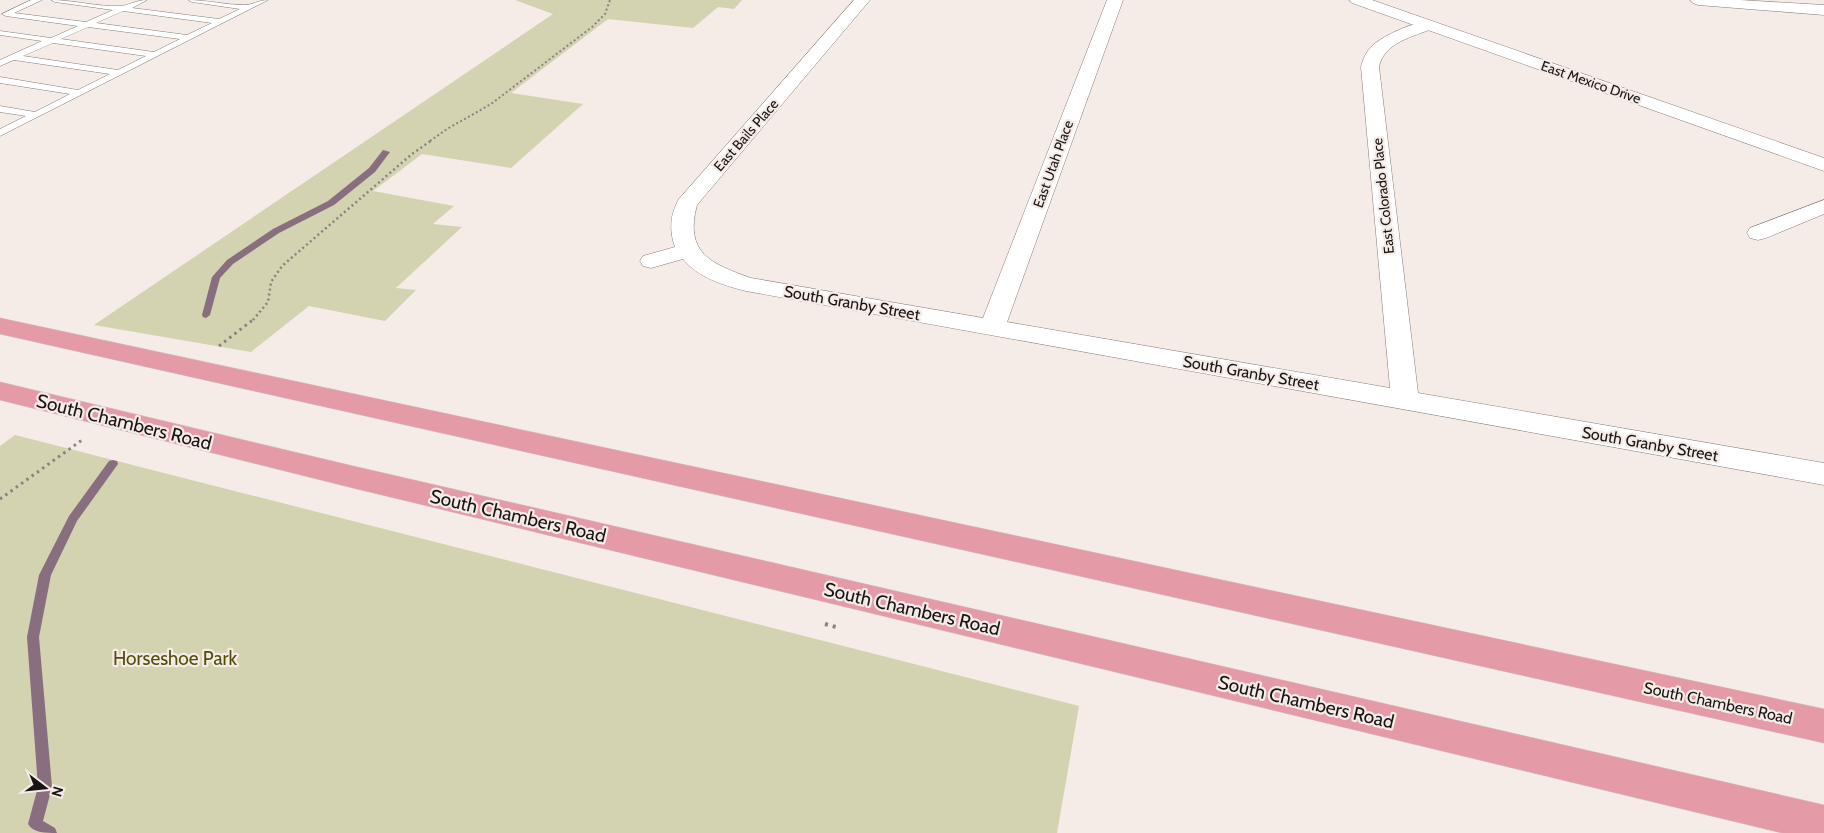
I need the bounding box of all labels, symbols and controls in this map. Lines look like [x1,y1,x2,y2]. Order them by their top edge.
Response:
street label: East Mexico Drive [1539,56,1643,108]
street label: East Bails Place [710,95,782,175]
street label: East Utah Place [1029,118,1077,210]
street label: East Colorado Place [1368,137,1398,255]
street label: South Granby Street [782,282,922,324]
street label: South Granby Street [1181,352,1321,394]
street label: South Chambers Road [34,389,214,455]
street label: South Granby Street [1580,423,1720,465]
street label: South Chambers Road [428,485,608,547]
street label: South Chambers Road [822,578,1002,640]
park label: Horseshoe Park [113,647,238,670]
street label: South Chambers Road [1216,671,1396,733]
street label: South Chambers Road [1642,678,1794,728]
north arrow [20,763,70,813]
text: N [47,784,68,799]

